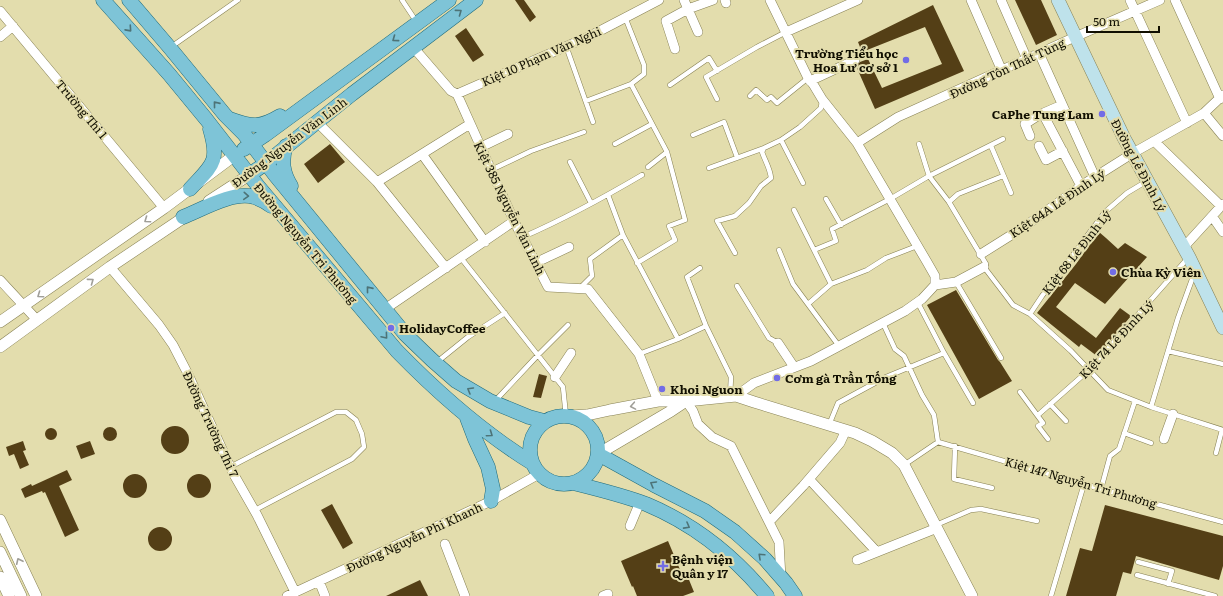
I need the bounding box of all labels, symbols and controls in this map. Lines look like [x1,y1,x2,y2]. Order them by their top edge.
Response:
scale bar [1087,8,1159,34]
one-way arrow [455,10,462,17]
text: 50 m [1093,12,1120,30]
street label: Kiệt 10 Phạm Văn Nghi [478,22,604,90]
one-way arrow [124,24,132,32]
street label: Đường Tôn Thất Tùng [946,33,1068,103]
one-way arrow [392,35,399,42]
place label: Trường Tiểu học Hoa Lư cơ sở 1 [795,44,898,76]
marker: Trường Tiểu học Hoa Lư cơ sở 1 [901,55,911,65]
street label: Trường Thi 1 [52,75,112,143]
street label: Đường Nguyễn Văn Linh [228,93,351,191]
one-way arrow [214,101,221,108]
place label: CaPhe Tung Lam [992,105,1094,123]
marker: CaPhe Tung Lam [1097,109,1107,119]
street label: Đường Lê Đình Lý [1107,115,1171,215]
street label: Kiệt 385 Nguyễn Văn Linh [470,138,550,278]
street label: Kiệt 64A Lê Đình Lý [1005,164,1109,242]
street label: Đường Nguyễn Tri Phương [250,179,362,308]
one-way arrow [243,192,249,201]
street label: Kiệt 68 Lê Đình Lý [1037,206,1115,298]
one-way arrow [144,215,151,222]
place label: Chùa Kỳ Viên [1121,263,1202,281]
marker: Chùa Kỳ Viên [1108,267,1118,277]
one-way arrow [87,278,94,286]
one-way arrow [366,286,373,293]
one-way arrow [37,290,44,297]
street label: Kiệt 74 Lê Đình Lý [1075,295,1157,382]
place label: HolidayCoffee [399,319,486,337]
marker: HolidayCoffee [386,323,396,333]
one-way arrow [380,331,387,339]
street label: Đường Trường Thi 7 [179,368,243,480]
place label: Cơm gà Trần Tống [785,369,897,387]
marker: Cơm gà Trần Tống [772,373,782,383]
place label: Khoi Nguon [670,380,743,398]
marker: Khoi Nguon [657,384,667,394]
one-way arrow [467,387,474,394]
one-way arrow [630,401,637,410]
one-way arrow [486,429,493,437]
street label: Kiệt 147 Nguyễn Tri Phương [1003,452,1159,512]
one-way arrow [650,482,657,489]
street label: Đường Nguyễn Phi Khanh [343,497,485,577]
one-way arrow [683,521,690,528]
place label: Bệnh viện Quân y 17 [672,550,733,582]
one-way arrow [758,553,766,560]
one-way arrow [16,557,24,565]
marker: Bệnh viện Quân y 17 [657,560,669,572]

